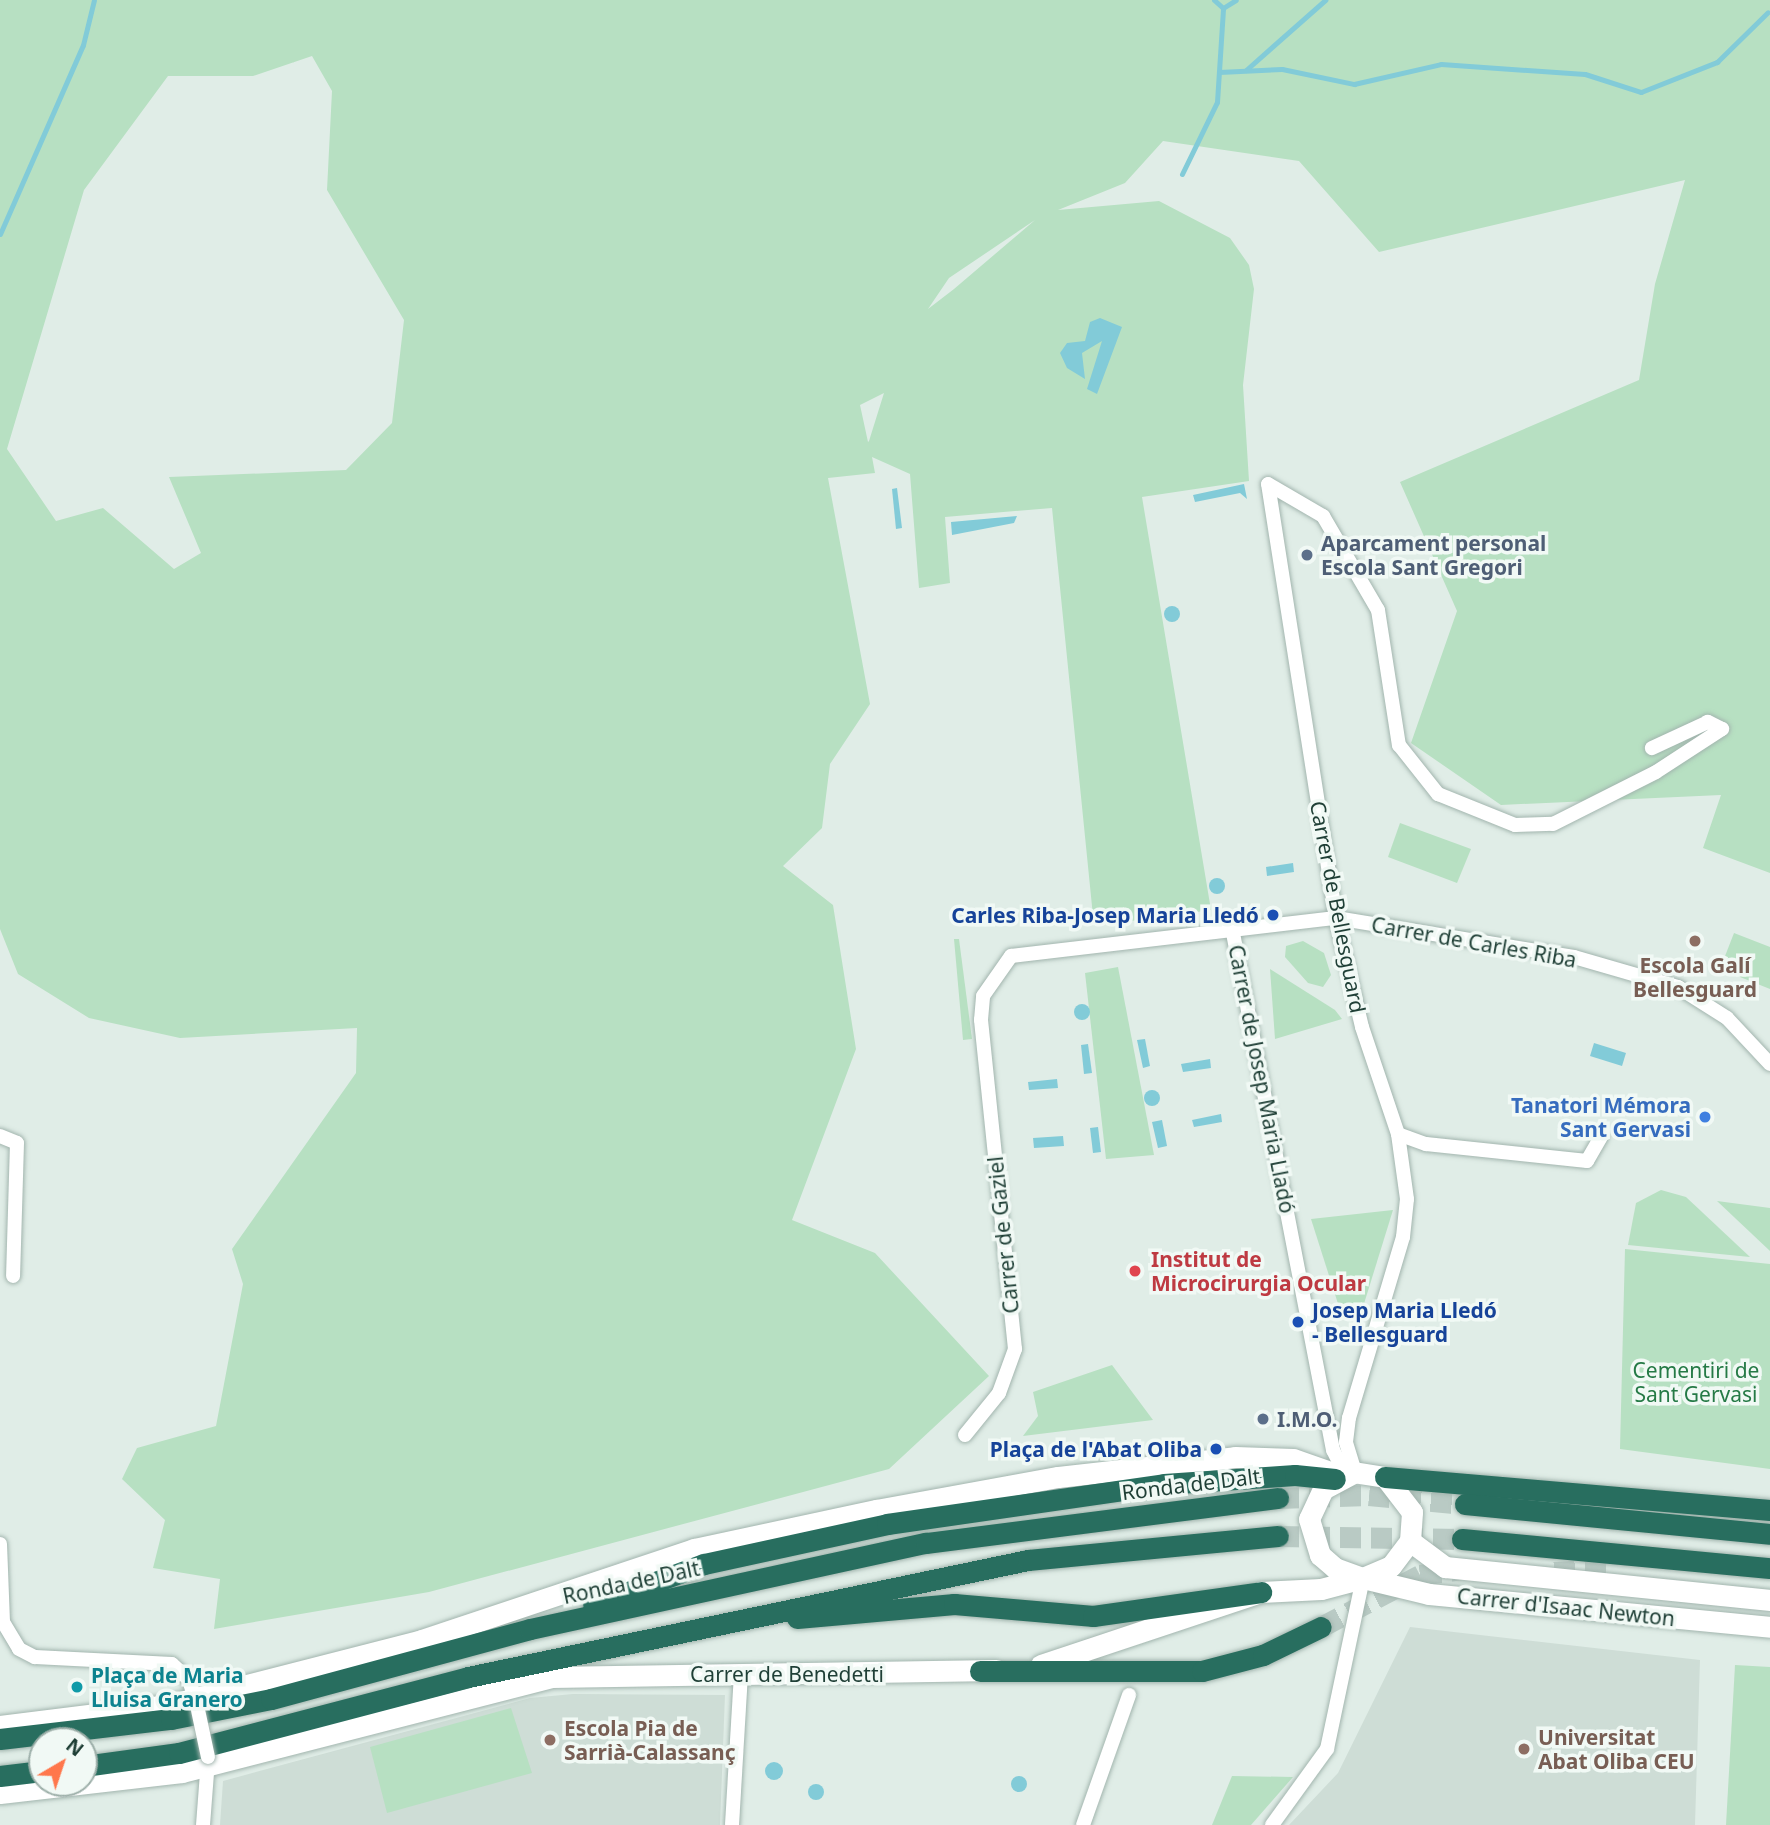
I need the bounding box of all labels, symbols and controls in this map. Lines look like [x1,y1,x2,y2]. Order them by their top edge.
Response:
place label: Aparcament personal Escola Sant Gregori [1321,530,1546,580]
marker: Aparcament personal Escola Sant Gregori [1299,547,1315,563]
street label: Carrer de Bellesguard [1305,799,1371,1015]
place label: Carles Riba-Josep Maria Lledó [951,902,1259,928]
marker: Carles Riba-Josep Maria Lledó [1265,907,1281,923]
street label: Carrer de Carles Riba [1369,912,1579,972]
marker: Escola Galí Bellesguard [1687,933,1703,949]
street label: Carrer de Josep Maria Lladó [1224,943,1300,1215]
place label: Escola Galí Bellesguard [1633,952,1757,1002]
place label: Tanatori Mémora Sant Gervasi [1511,1092,1691,1142]
marker: Tanatori Mémora Sant Gervasi [1697,1109,1713,1125]
street label: Carrer de Gaziel [982,1155,1024,1315]
place label: Institut de Microcirurgia Ocular [1151,1246,1366,1296]
marker: Institut de Microcirurgia Ocular [1125,1261,1145,1281]
place label: Josep Maria Lledó - Bellesguard [1312,1297,1497,1347]
marker: Josep Maria Lledó - Bellesguard [1290,1314,1306,1330]
park label: Cementiri de Sant Gervasi [1633,1357,1759,1407]
place label: I.M.O. [1277,1406,1337,1432]
marker: I.M.O. [1255,1411,1271,1427]
place label: Plaça de l'Abat Oliba [990,1436,1202,1462]
marker: Plaça de l'Abat Oliba [1208,1441,1224,1457]
street label: Ronda de Dalt [1120,1463,1262,1505]
street label: Ronda de Dalt [560,1555,702,1609]
street label: Carrer d'Isaac Newton [1456,1583,1676,1631]
street label: Carrer de Benedetti [690,1661,884,1687]
place label: Plaça de Maria Lluisa Granero [91,1662,244,1712]
marker: Plaça de Maria Lluisa Granero [69,1679,85,1695]
place label: Escola Pia de Sarrià-Calassanç [564,1715,736,1765]
place label: Universitat Abat Oliba CEU [1538,1724,1695,1774]
north arrow [28,1727,98,1797]
text: N [61,1732,89,1762]
marker: Escola Pia de Sarrià-Calassanç [542,1732,558,1748]
marker: Universitat Abat Oliba CEU [1516,1741,1532,1757]

